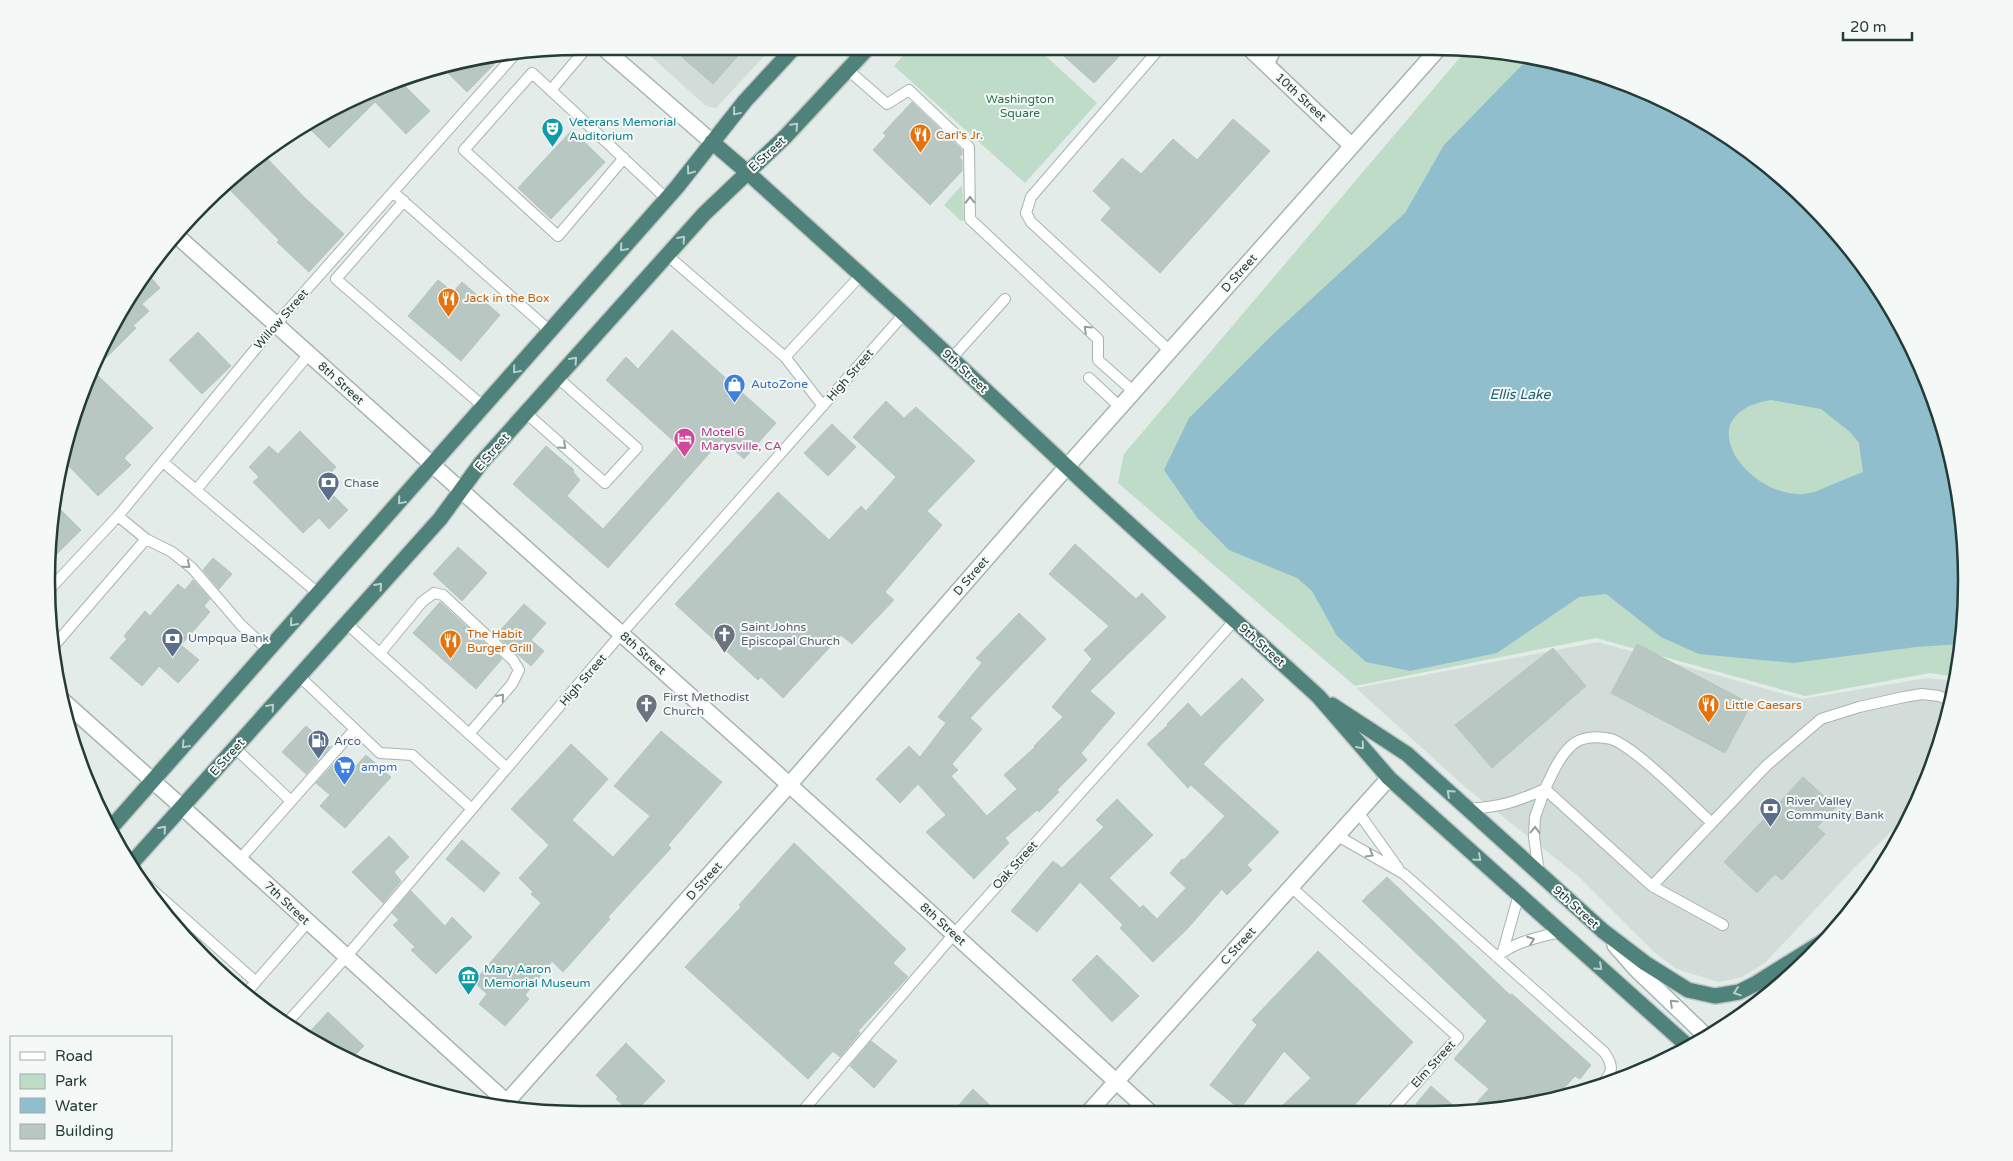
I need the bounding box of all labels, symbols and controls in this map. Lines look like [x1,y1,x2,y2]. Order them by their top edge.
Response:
scale bar [1843,10,1912,42]
text: 20 m [1850,18,1887,36]
street label: 10th Street [1273,70,1330,124]
park label: Washington Square [986,92,1054,120]
one-way arrow [733,107,742,116]
place label: Veterans Memorial Auditorium [569,115,676,143]
theatre icon: Veterans Memorial Auditorium [541,117,565,148]
one-way arrow [789,123,798,132]
restaurant icon: Carl's Jr. [908,123,932,154]
place label: Carl's Jr. [936,128,983,142]
street label: E Street [746,133,789,174]
one-way arrow [687,165,695,174]
one-way arrow [965,196,975,204]
one-way arrow [676,235,685,244]
one-way arrow [620,243,629,252]
street label: D Street [1218,251,1260,295]
street label: Willow Street [251,286,311,352]
restaurant icon: Jack in the Box [436,286,460,317]
place label: Jack in the Box [464,291,550,305]
one-way arrow [1084,326,1093,335]
street label: High Street [824,346,877,404]
street label: 9th Street [939,346,991,396]
one-way arrow [568,357,577,366]
street label: 8th Street [315,359,367,407]
one-way arrow [513,365,522,374]
shop icon: AutoZone [723,372,747,403]
place label: AutoZone [751,377,808,391]
water label: Ellis Lake [1489,386,1552,403]
place label: Motel 6 Marysville, CA [701,425,782,453]
hotel icon: Motel 6 Marysville, CA [673,427,697,458]
street label: E Street [472,430,512,474]
one-way arrow [557,440,566,449]
bank icon: Chase [316,471,340,502]
place label: Chase [344,476,379,490]
one-way arrow [398,496,407,505]
street label: D Street [950,554,992,598]
one-way arrow [182,559,191,568]
one-way arrow [373,583,382,592]
one-way arrow [290,617,299,626]
place label: Saint Johns Episcopal Church [741,620,840,648]
street label: 9th Street [1236,621,1288,669]
church icon: Saint Johns Episcopal Church [713,622,737,653]
bank icon: Umpqua Bank [160,626,184,657]
place label: The Habit Burger Grill [467,627,532,655]
restaurant icon: The Habit Burger Grill [439,629,463,660]
street label: 8th Street [617,629,669,677]
place label: Umpqua Bank [188,631,270,645]
street label: High Street [557,651,610,709]
place label: First Methodist Church [663,690,750,718]
church icon: First Methodist Church [635,692,659,723]
one-way arrow [495,693,504,702]
restaurant icon: Little Caesars [1697,693,1721,724]
place label: Little Caesars [1725,698,1802,712]
one-way arrow [265,704,274,713]
fuel station icon: Arco [306,729,330,760]
place label: Arco [334,734,361,748]
street label: E Street [207,735,248,778]
one-way arrow [182,739,191,748]
one-way arrow [1355,740,1364,749]
supermarket icon: ampm [333,755,357,786]
place label: ampm [361,760,397,774]
one-way arrow [1446,790,1455,799]
place label: River Valley Community Bank [1786,794,1884,822]
bank icon: River Valley Community Bank [1758,796,1782,827]
one-way arrow [157,825,166,834]
one-way arrow [1530,826,1540,834]
street label: Oak Street [990,838,1041,892]
one-way arrow [1365,847,1374,857]
one-way arrow [1473,852,1482,861]
street label: D Street [683,859,725,903]
street label: 7th Street [261,878,313,928]
street label: 9th Street [1550,883,1602,931]
street label: 8th Street [917,900,969,948]
street label: C Street [1217,924,1259,968]
one-way arrow [1526,936,1535,946]
one-way arrow [1594,961,1603,970]
place label: Mary Aaron Memorial Museum [484,962,591,990]
museum icon: Mary Aaron Memorial Museum [456,964,480,995]
one-way arrow [1733,986,1741,996]
one-way arrow [1669,1000,1678,1009]
legend [10,1036,172,1151]
street label: Elm Street [1408,1037,1458,1091]
text: Road [55,1047,93,1065]
text: Park [55,1072,87,1090]
text: Water [55,1097,98,1115]
text: Building [55,1122,114,1140]

